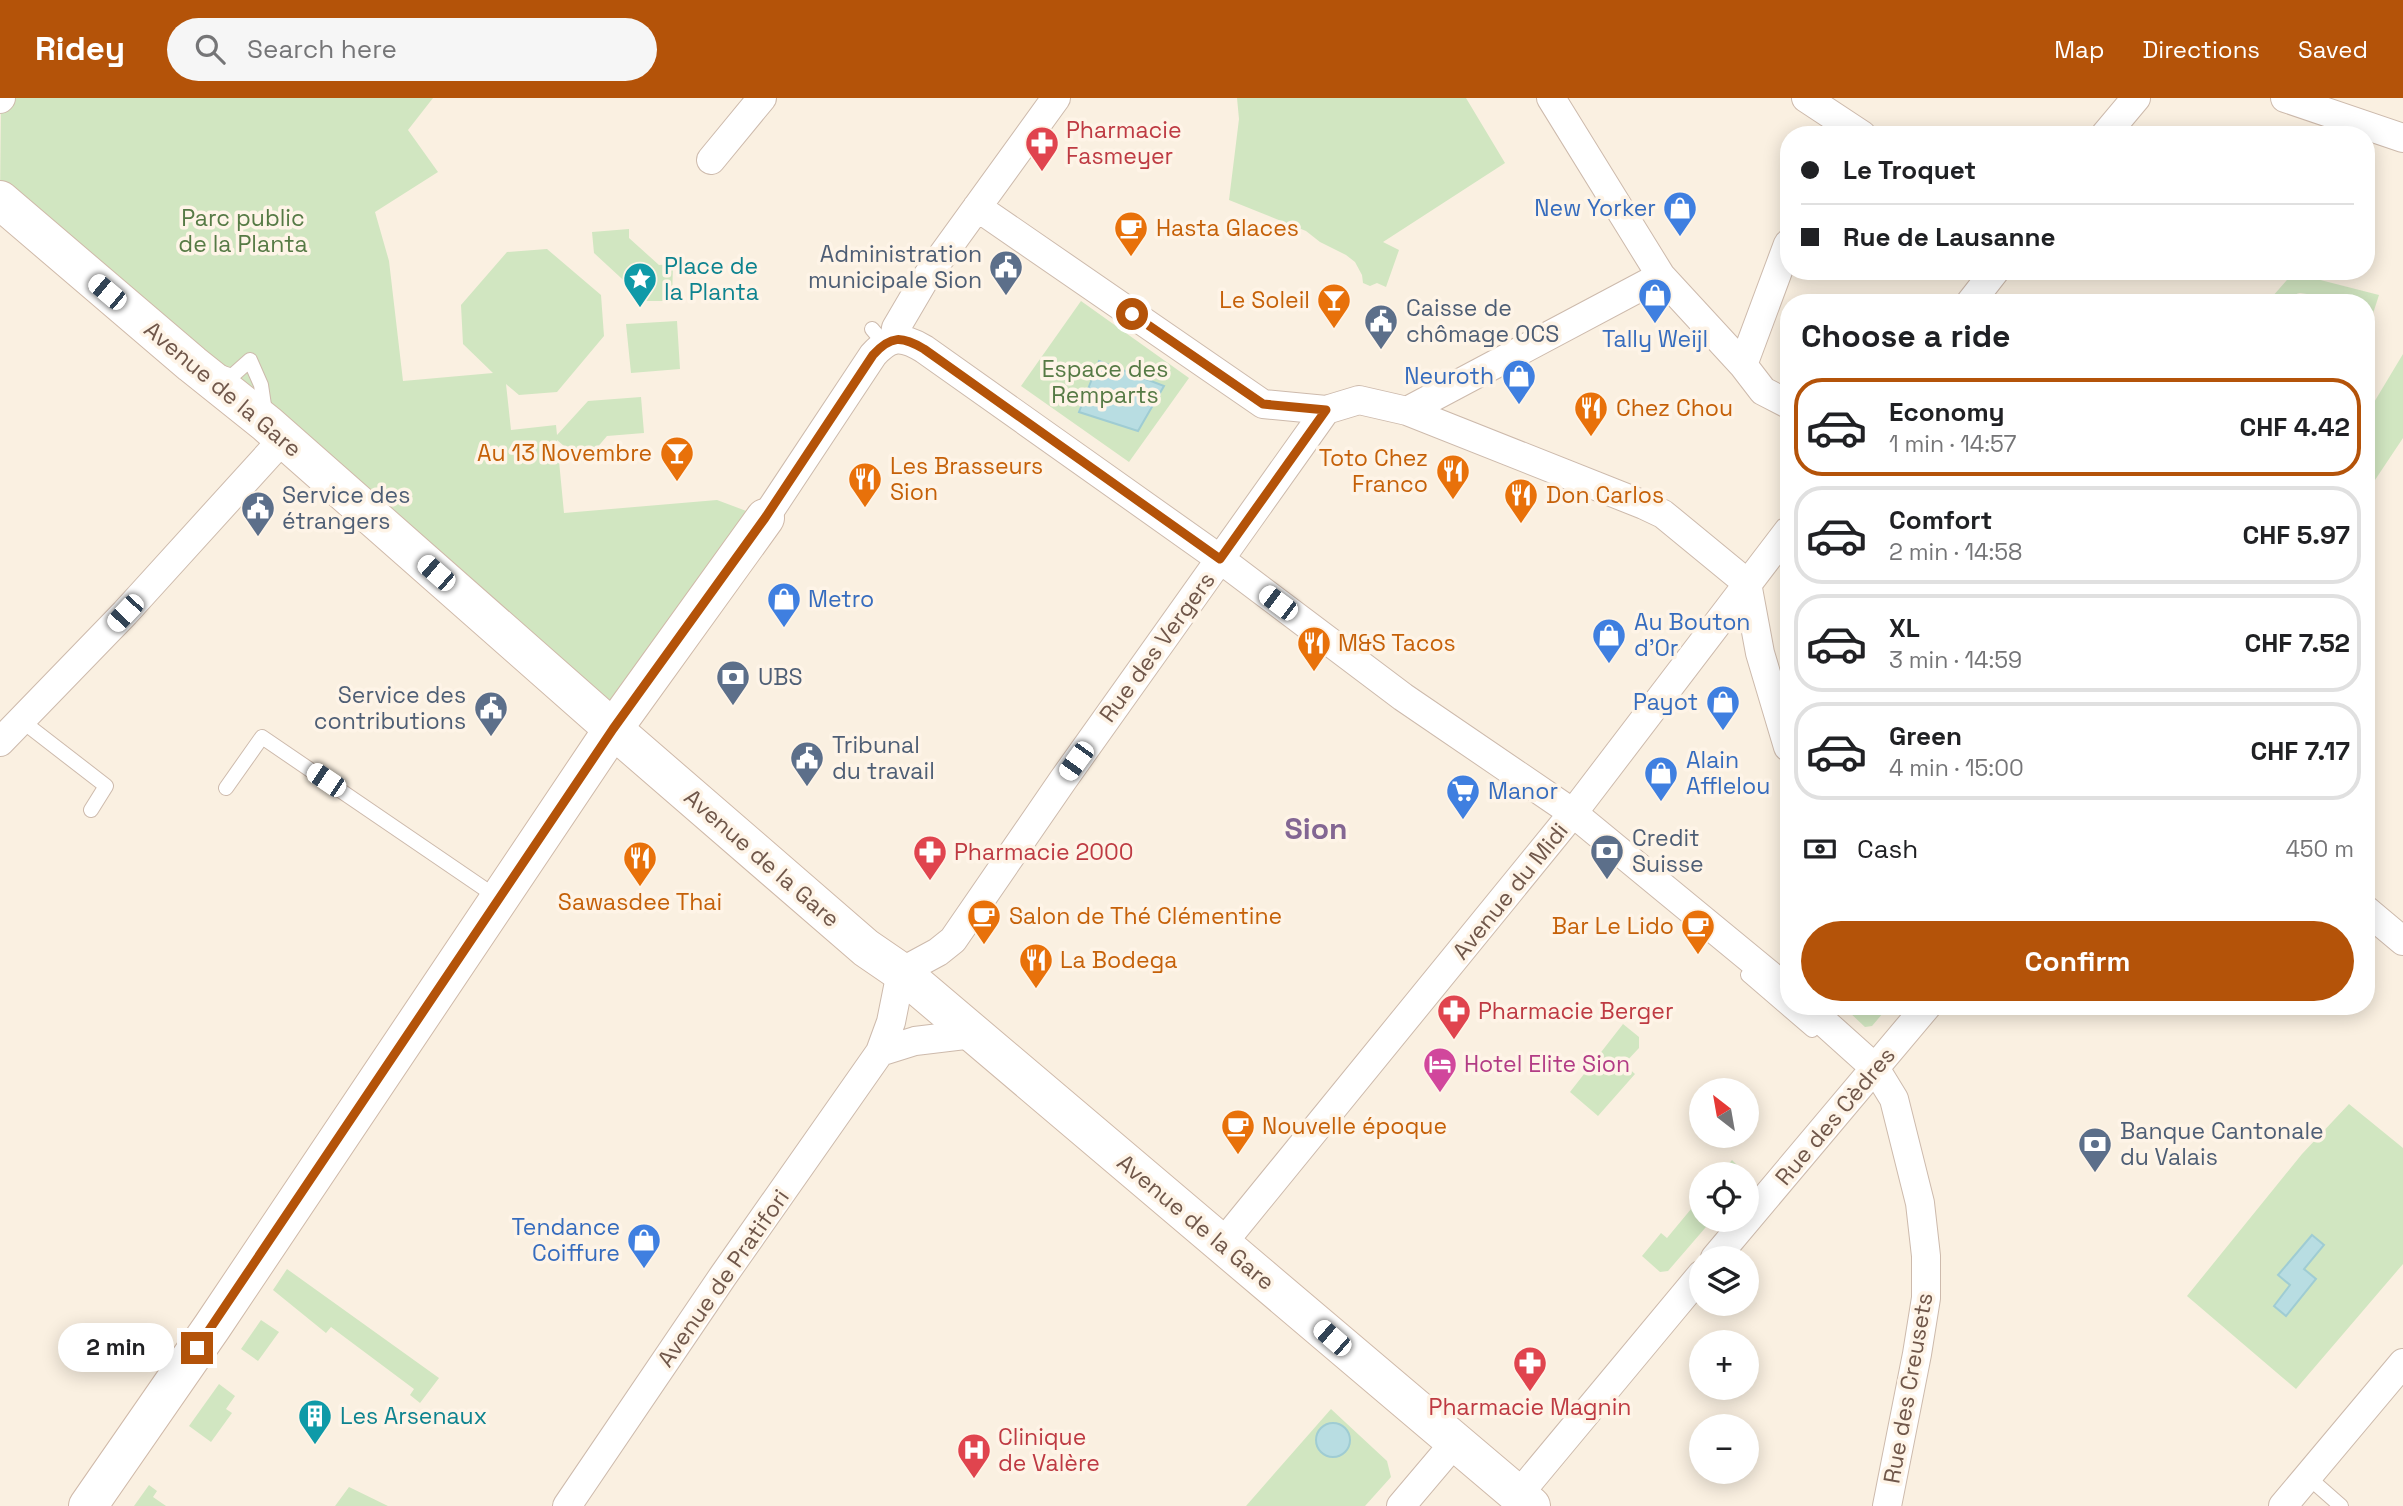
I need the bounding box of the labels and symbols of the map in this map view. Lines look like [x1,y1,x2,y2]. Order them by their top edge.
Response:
place label: Pharmacie Fasmeyer [1066,115,1182,171]
pharmacy icon: Pharmacie Fasmeyer [1023,124,1061,173]
shop icon: New Yorker [1661,189,1699,238]
place label: New Yorker [1534,193,1656,223]
park label: Parc public de la Planta [178,203,308,259]
cafe icon: Hasta Glaces [1112,209,1150,258]
place label: Hasta Glaces [1156,213,1299,243]
place label: Administration municipale Sion [808,239,982,295]
public building icon: Administration municipale Sion [987,248,1025,297]
place label: Place de la Planta [664,251,759,307]
place icon: Place de la Planta [621,260,659,309]
car [85,270,130,314]
shop icon: Tally Weijl [1636,276,1674,325]
bar icon: Le Soleil [1315,281,1353,330]
place label: Le Soleil [1219,285,1310,315]
place label: Caisse de chômage OCS [1406,293,1559,349]
route start [1116,298,1148,330]
public building icon: Caisse de chômage OCS [1362,302,1400,351]
street label: Avenue de la Gare [138,314,308,464]
place label: Tally Weijl [1602,324,1708,354]
park label: Espace des Remparts [1042,354,1168,410]
shop icon: Neuroth [1500,357,1538,406]
place label: Neuroth [1404,361,1494,391]
restaurant icon: Chez Chou [1572,389,1610,438]
place label: Chez Chou [1616,393,1733,423]
bar icon: Au 13 Novembre [658,434,696,483]
place label: Au 13 Novembre [477,438,652,468]
place label: Toto Chez Franco [1319,443,1428,499]
place label: Les Brasseurs Sion [890,451,1043,507]
restaurant icon: Toto Chez Franco [1434,452,1472,501]
restaurant icon: Les Brasseurs Sion [846,460,884,509]
restaurant icon: Don Carlos [1502,476,1540,525]
place label: Service des étrangers [282,480,410,536]
place label: Don Carlos [1546,480,1664,510]
public building icon: Service des étrangers [239,489,277,538]
car [414,551,459,595]
street label: Rue des Vergers [1092,566,1222,728]
shop icon: Metro [765,580,803,629]
car [1255,582,1302,624]
place label: Metro [808,584,874,614]
car [103,590,148,636]
place label: Au Bouton d'Or [1634,607,1750,663]
shop icon: Au Bouton d'Or [1590,616,1628,665]
restaurant icon: M&S Tacos [1295,624,1333,673]
place label: M&S Tacos [1338,628,1456,658]
bank icon: UBS [714,658,752,707]
place label: UBS [758,662,803,692]
place label: Service des contributions [314,680,466,736]
shop icon: Payot [1704,683,1742,732]
place label: Payot [1633,687,1698,717]
public building icon: Service des contributions [472,689,510,738]
place label: Tribunal du travail [832,730,935,786]
car [1056,738,1097,784]
public building icon: Tribunal du travail [788,739,826,788]
place label: Alain Afflelou [1686,745,1770,801]
shop icon: Alain Afflelou [1642,754,1680,803]
car [303,760,350,800]
supermarket icon: Manor [1444,772,1482,821]
place label: Manor [1488,776,1558,806]
street label: Avenue de la Gare [678,782,846,934]
district label: Sion [1285,809,1348,848]
street label: Avenue du Midi [1446,816,1574,966]
place label: Credit Suisse [1632,823,1704,879]
bank icon: Credit Suisse [1588,832,1626,881]
pharmacy icon: Pharmacie 2000 [911,833,949,882]
place label: Pharmacie 2000 [954,837,1134,867]
restaurant icon: Sawasdee Thai [621,839,659,888]
place label: Sawasdee Thai [558,887,722,917]
cafe icon: Salon de Thé Clémentine [965,897,1003,946]
place label: Salon de Thé Clémentine [1009,901,1282,931]
cafe icon: Bar Le Lido [1679,907,1717,956]
place label: Bar Le Lido [1552,911,1674,941]
restaurant icon: La Bodega [1017,941,1055,990]
place label: La Bodega [1060,945,1178,975]
pharmacy icon: Pharmacie Berger [1435,992,1473,1041]
place label: Pharmacie Berger [1478,996,1674,1026]
street label: Rue des Cèdres [1768,1041,1902,1191]
hotel icon: Hotel Elite Sion [1421,1045,1459,1094]
place label: Hotel Elite Sion [1464,1049,1630,1079]
north arrow [1689,1078,1759,1148]
cafe icon: Nouvelle époque [1219,1107,1257,1156]
place label: Nouvelle époque [1262,1111,1447,1141]
place label: Banque Cantonale du Valais [2120,1116,2324,1172]
bank icon: Banque Cantonale du Valais [2076,1125,2114,1174]
street label: Avenue de la Gare [1111,1147,1281,1297]
street label: Avenue de Pratifori [650,1183,796,1373]
place label: Tendance Coiffure [512,1212,620,1268]
shop icon: Tendance Coiffure [625,1221,663,1270]
street label: Rue des Creusets [1876,1290,1940,1486]
car [1310,1316,1355,1360]
callout: 2 min [57,1324,172,1372]
route end [181,1332,213,1364]
pharmacy icon: Pharmacie Magnin [1511,1344,1549,1393]
place label: Pharmacie Magnin [1429,1392,1631,1422]
building icon: Les Arsenaux [296,1397,334,1446]
place label: Les Arsenaux [340,1401,487,1431]
place label: Clinique de Valère [998,1422,1100,1478]
hospital icon: Clinique de Valère [955,1431,993,1480]

